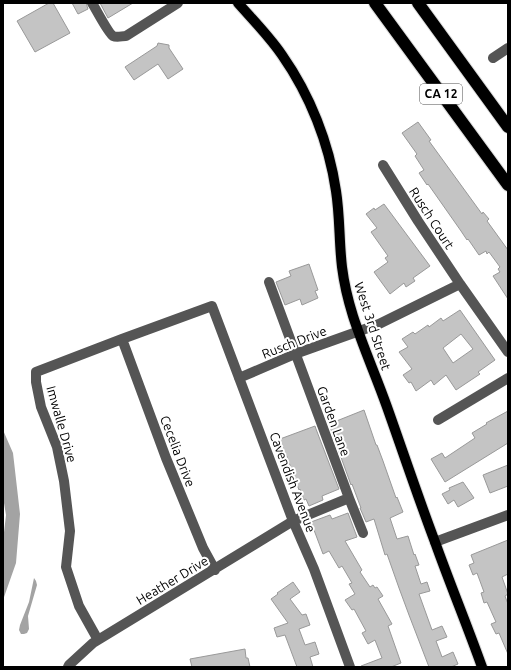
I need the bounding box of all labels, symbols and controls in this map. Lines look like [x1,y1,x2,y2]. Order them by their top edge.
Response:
road number: CA 12 [420,84,462,104]
street label: Rusch Court [407,185,457,251]
street label: West 3rd Street [352,280,394,372]
street label: Rusch Drive [260,323,328,361]
street label: Imwalle Drive [44,384,80,464]
street label: Garden Lane [315,384,353,458]
street label: Cecelia Drive [158,413,198,489]
street label: Cavendish Avenue [267,430,319,534]
street label: Heather Drive [134,553,210,607]

